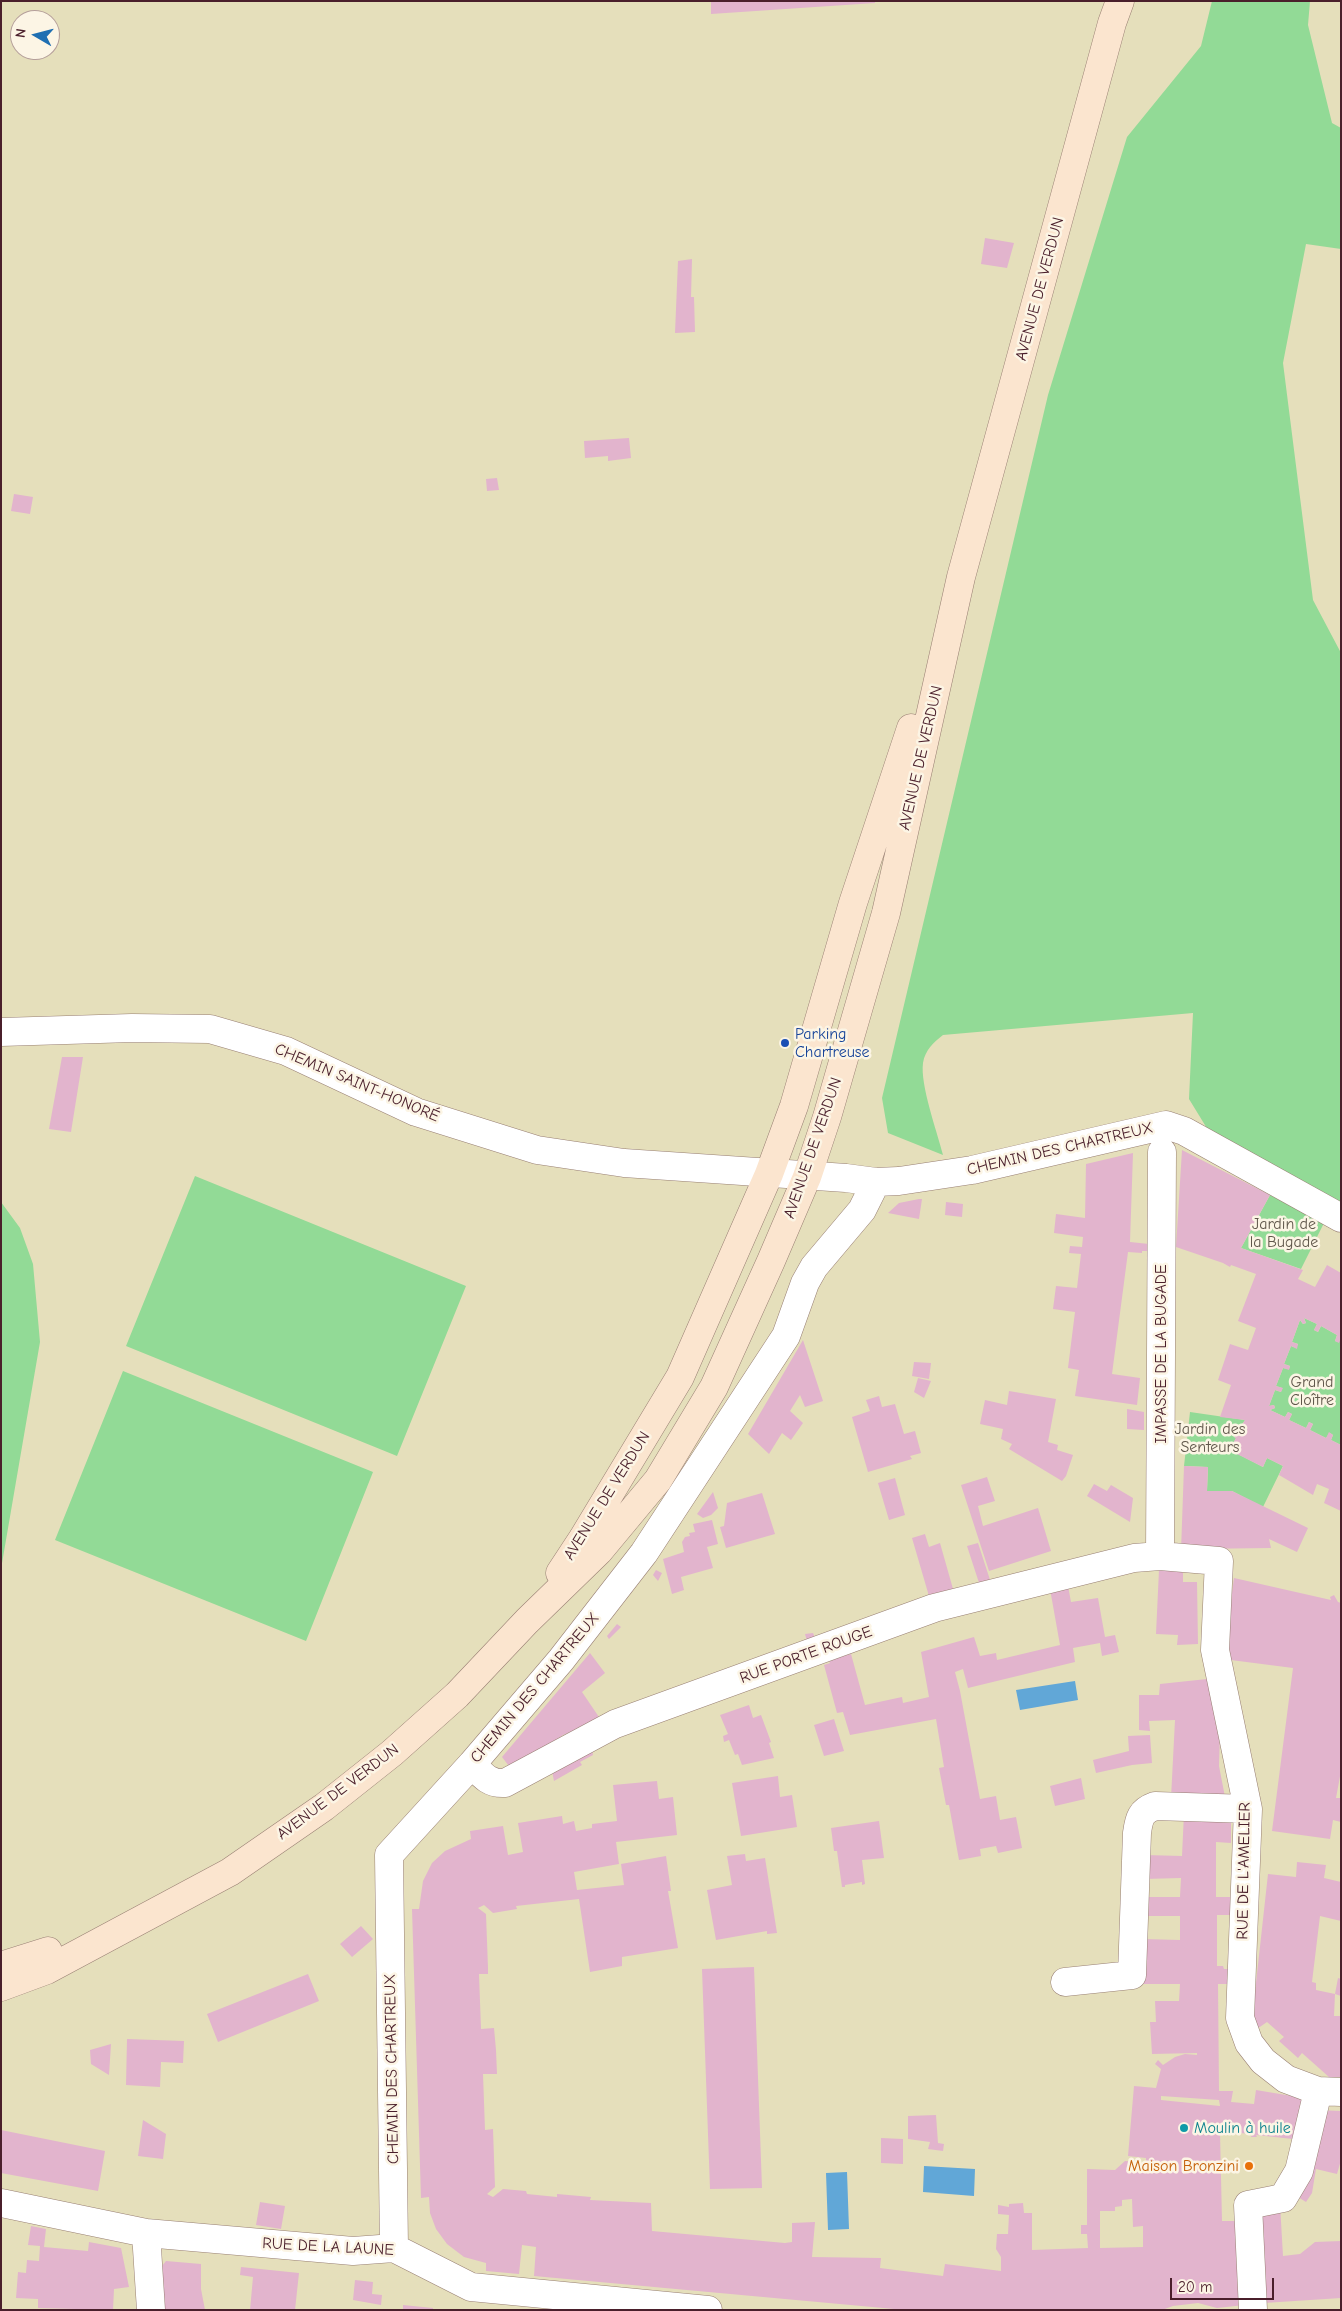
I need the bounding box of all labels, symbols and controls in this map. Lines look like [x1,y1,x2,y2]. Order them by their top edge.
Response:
north arrow [10,10,60,60]
text: N [12,27,30,39]
street label: AVENUE DE VERDUN [1012,215,1068,363]
street label: AVENUE DE VERDUN [895,684,947,832]
place label: Parking Chartreuse [795,1024,869,1062]
marker: Parking Chartreuse [779,1037,791,1049]
street label: CHEMIN SAINT-HONORÉ [272,1040,442,1126]
street label: AVENUE DE VERDUN [780,1075,846,1221]
street label: CHEMIN DES CHARTREUX [965,1118,1155,1180]
park label: Jardin de la Bugade [1250,1214,1318,1252]
street label: IMPASSE DE LA BUGADE [1151,1264,1171,1444]
park label: Grand Cloître [1290,1372,1334,1410]
park label: Jardin des Senteurs [1175,1419,1245,1457]
street label: AVENUE DE VERDUN [560,1428,654,1564]
street label: CHEMIN DES CHARTREUX [466,1609,604,1767]
street label: RUE PORTE ROUGE [737,1622,875,1688]
street label: AVENUE DE VERDUN [273,1740,403,1844]
street label: RUE DE L'AMELIER [1233,1802,1255,1940]
street label: CHEMIN DES CHARTREUX [381,1974,403,2164]
place label: Moulin à huile [1194,2118,1291,2138]
marker: Moulin à huile [1178,2122,1190,2134]
place label: Maison Bronzini [1128,2156,1239,2176]
marker: Maison Bronzini [1243,2160,1255,2172]
street label: RUE DE LA LAUNE [262,2234,394,2260]
scale bar [1172,2268,1276,2300]
text: 20 m [1178,2278,1212,2296]

